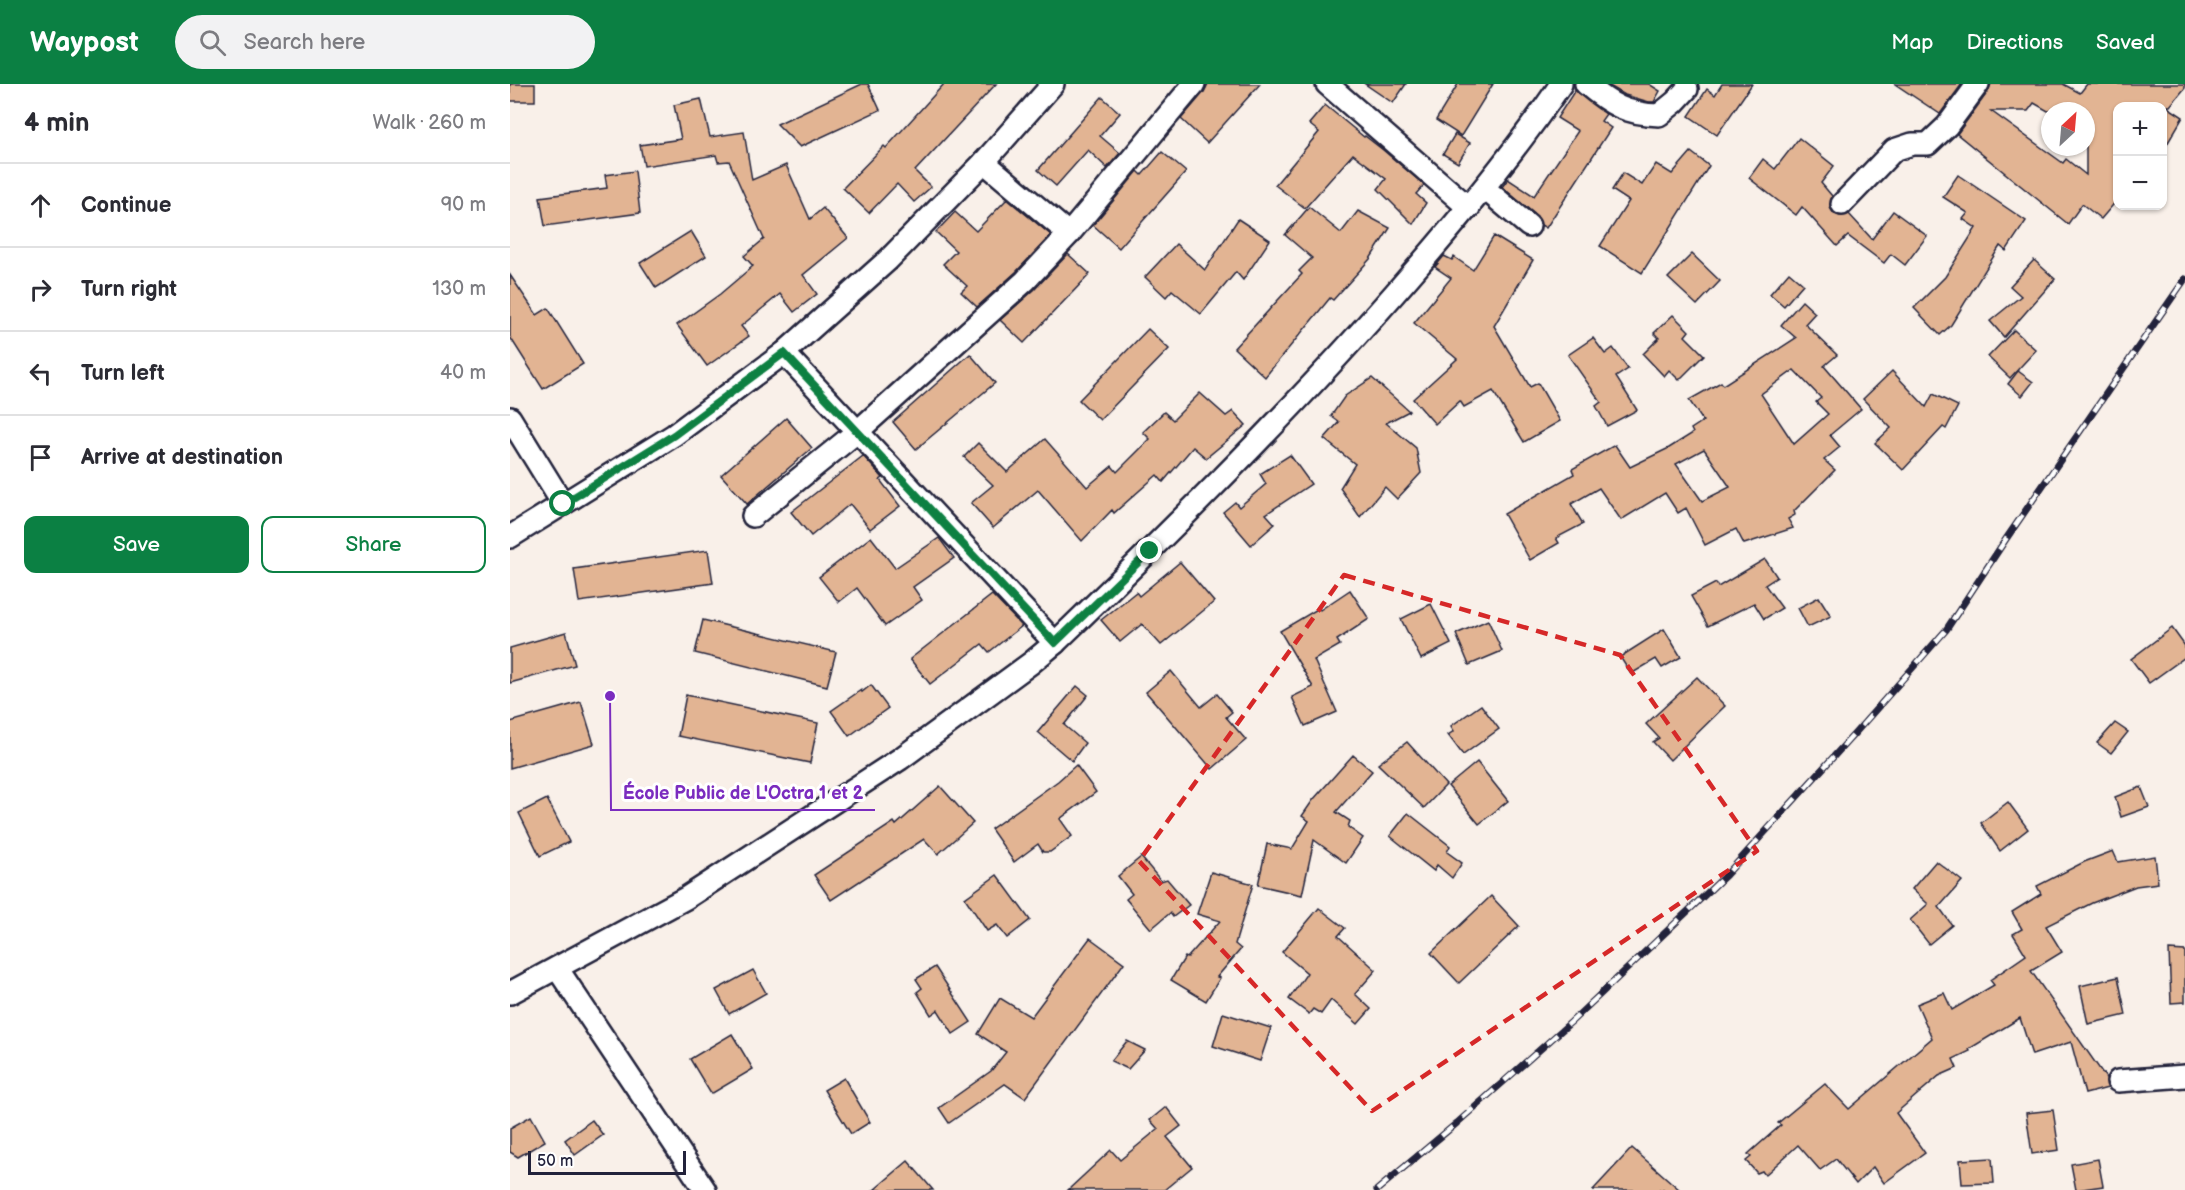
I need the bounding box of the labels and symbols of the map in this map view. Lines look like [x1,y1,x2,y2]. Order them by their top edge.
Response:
north arrow [2041,102,2095,156]
route start [549,490,575,516]
route end [1136,537,1162,563]
callout: École Public de L'Octra 1 et 2 [611,774,875,810]
text: École Public de L'Octra 1 et 2 [623,781,864,804]
scale bar [528,1148,686,1176]

